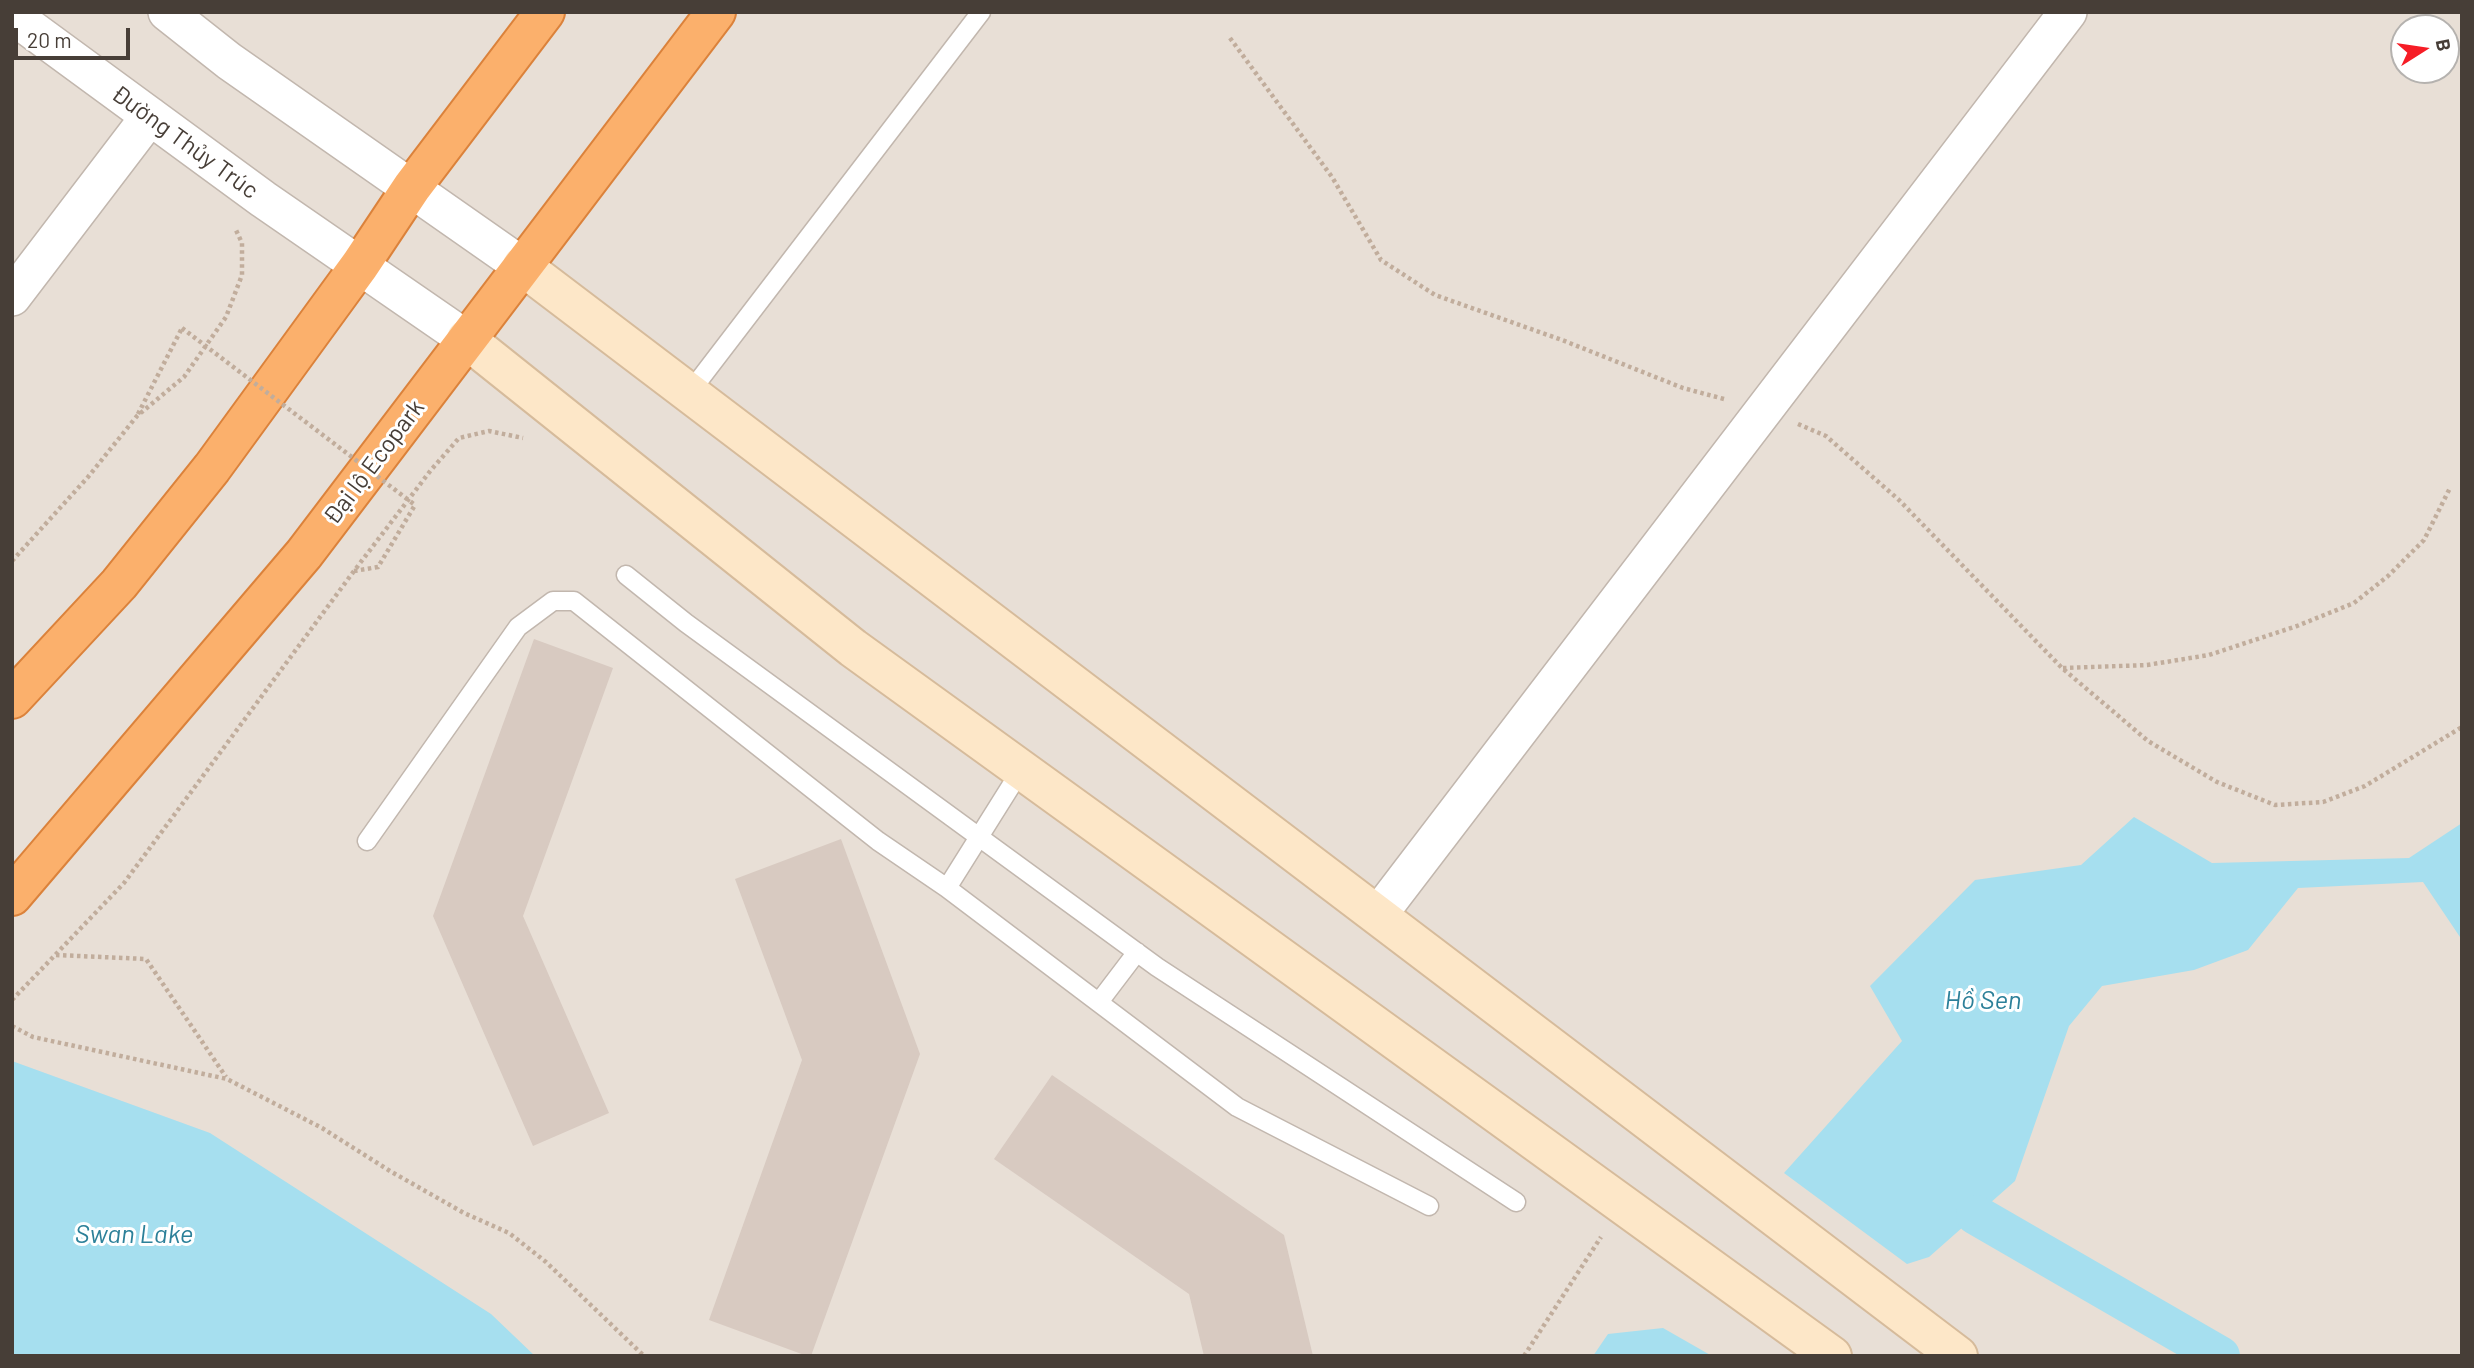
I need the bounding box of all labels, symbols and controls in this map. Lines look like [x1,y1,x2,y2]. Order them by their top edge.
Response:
scale bar [18,14,133,58]
north arrow [2390,14,2460,84]
text: 20 m [27,27,72,52]
text: B [2432,37,2457,53]
street label: Đường Thủy Trúc [106,79,264,205]
street label: Đại lộ Ecopark [318,394,430,530]
water label: Hồ Sen [1945,984,2021,1016]
water label: Swan Lake [75,1218,193,1250]

